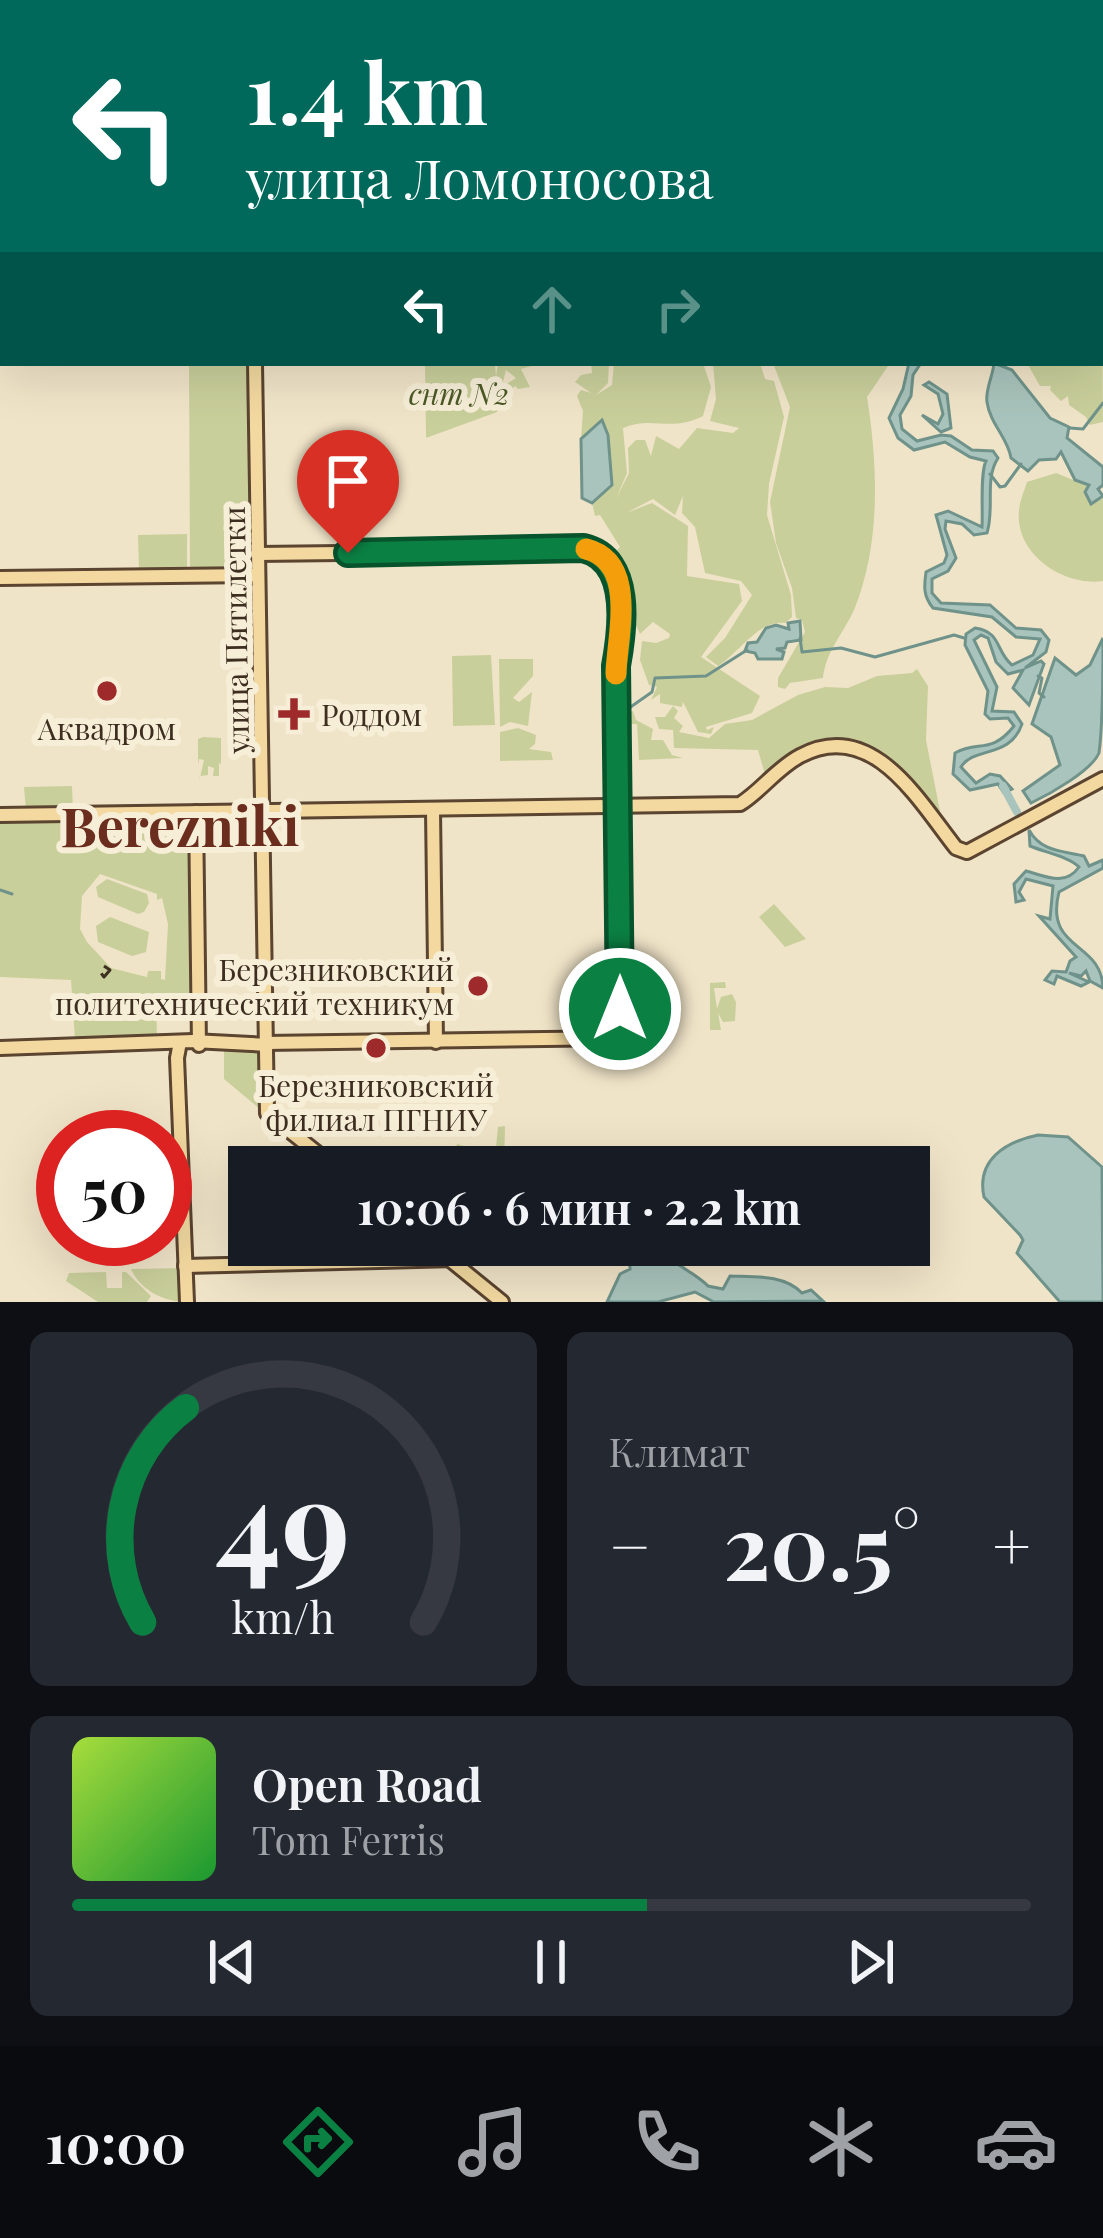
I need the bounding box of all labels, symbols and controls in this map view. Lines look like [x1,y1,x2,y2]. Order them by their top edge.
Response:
text: 1.4 km [246,34,488,146]
icon: left [48,48,204,204]
text: улица Ломоносова [246,141,714,213]
icon: left [393,276,459,342]
icon: ahead [519,276,585,342]
icon: right [645,276,711,342]
park label: снт N2 [409,373,509,413]
pin [297,430,399,553]
icon: arrive [315,448,381,514]
street label: улица Пятилетки [213,506,257,755]
marker: Аквадром [94,678,120,704]
place label: Роддом [321,694,422,734]
marker: Роддом [278,698,310,730]
place label: Аквадром [37,708,176,748]
district label: Berezniki [60,789,300,861]
position arrow [557,946,683,1072]
place label: Березниковский политехнический техникум [55,949,454,1023]
marker: Березниковский политехнический техникум [465,973,491,999]
marker: Березниковский филиал ПГНИУ [363,1035,389,1061]
place label: Березниковский филиал ПГНИУ [258,1065,494,1139]
speed limit sign: 50 [36,1110,192,1266]
text: 10:06 · 6 мин · 2.2 km [357,1176,801,1236]
text: Климат [609,1425,750,1477]
text: 49 [216,1436,351,1602]
text: 20.5° [723,1484,920,1604]
text: − [609,1500,651,1588]
text: + [992,1500,1031,1588]
text: km/h [232,1588,335,1645]
text: Open Road [252,1753,482,1813]
text: Tom Ferris [252,1813,445,1865]
icon: previous [199,1929,265,1995]
icon: pause [518,1929,584,1995]
icon: next [838,1929,904,1995]
icon: directions [276,2100,360,2184]
icon: music [451,2100,535,2184]
icon: phone [625,2100,709,2184]
icon: climate [799,2100,883,2184]
icon: car [974,2100,1058,2184]
text: 10:00 [45,2106,186,2178]

